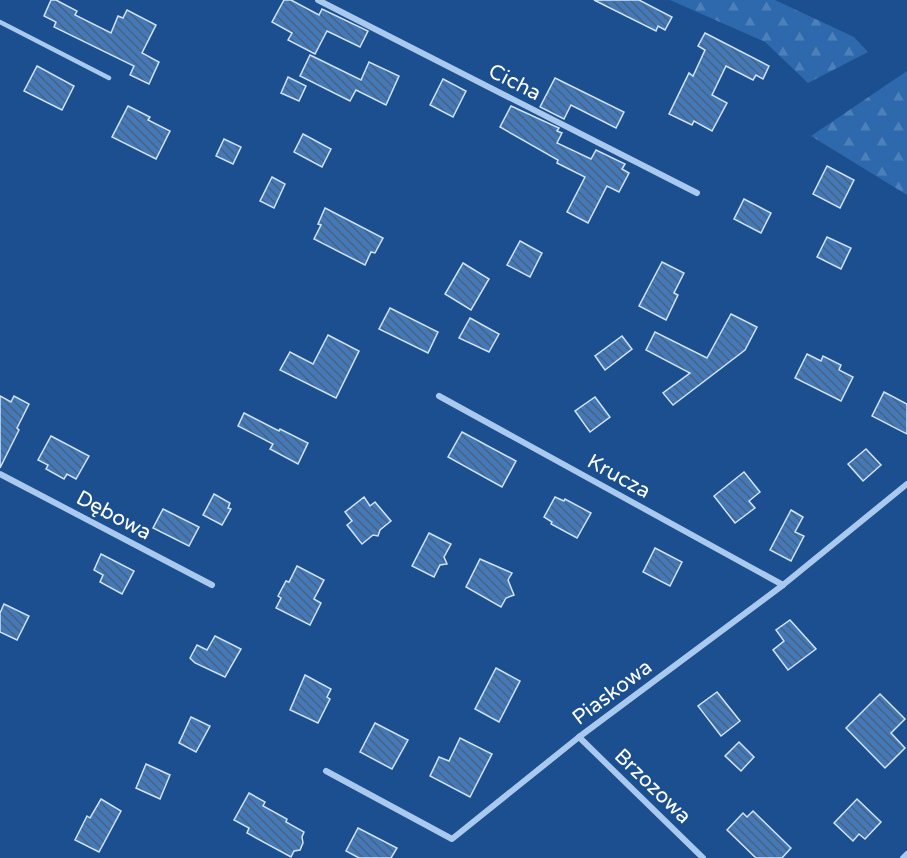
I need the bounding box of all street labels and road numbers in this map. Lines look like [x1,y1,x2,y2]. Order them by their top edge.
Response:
street label: Cicha [484,59,545,106]
street label: Krucza [583,449,655,504]
street label: Dębowa [72,485,156,546]
street label: Piaskowa [568,654,657,730]
street label: Brzozowa [609,744,696,829]

